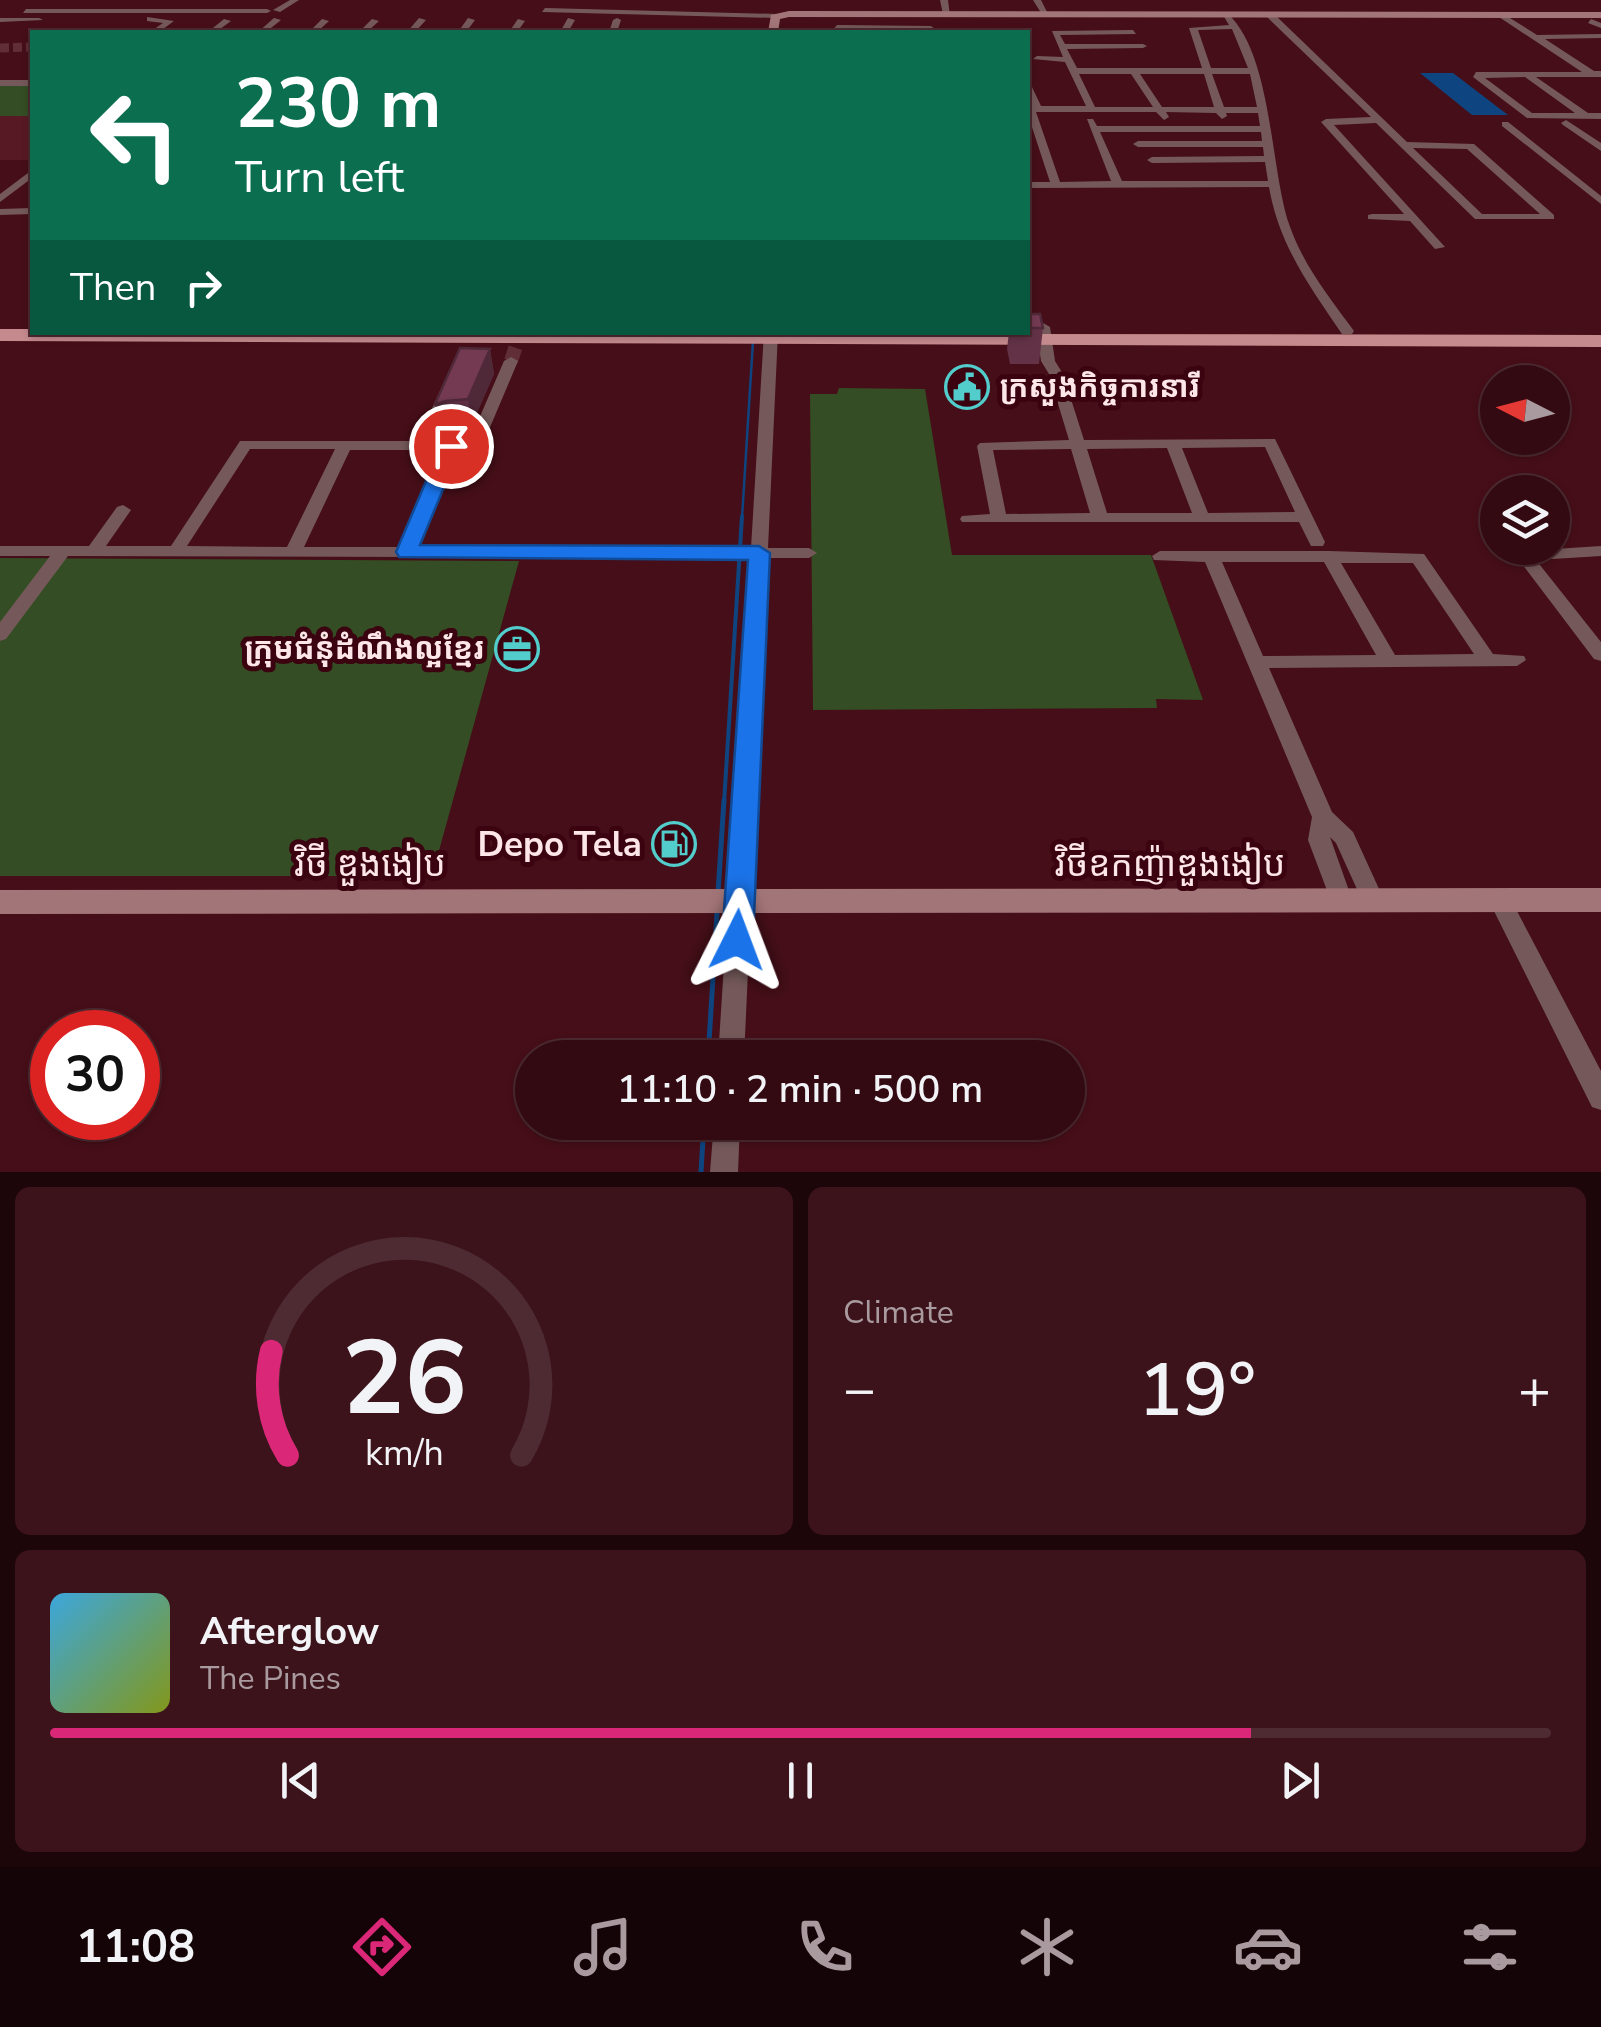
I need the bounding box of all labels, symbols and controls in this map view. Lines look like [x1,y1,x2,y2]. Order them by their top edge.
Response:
text: 230 m [235,56,441,152]
icon: left [70,70,200,200]
text: Turn left [235,147,404,208]
icon: right [176,260,231,315]
text: Then [70,262,156,313]
public building icon: ក្រសួងកិច្ចការនារី [944,364,990,410]
north arrow [1480,365,1570,455]
map controls [1480,365,1570,565]
place label: ក្រសួងកិច្ចការនារី [1000,367,1200,408]
pin [409,404,494,489]
icon: arrive [424,419,479,474]
button: layers [1480,475,1570,565]
office icon: ក្រុមជំនុំដំណឹងល្អខ្មែរ [494,626,540,672]
place label: ក្រុមជំនុំដំណឹងល្អខ្មែរ [245,629,484,670]
place label: Depo Tela [477,821,642,868]
fuel station icon: Depo Tela [651,821,697,867]
street label: វិថី ឌួងងៀប [294,841,446,888]
street label: វិថីឧកញ៉ាឌួងងៀប [1054,841,1285,888]
position arrow [685,888,789,992]
speed limit sign: 30 [30,1010,160,1140]
text: 11:10 · 2 min · 500 m [617,1064,983,1115]
text: Climate [843,1291,954,1334]
text: 26 [342,1308,466,1450]
text: 19° [1138,1339,1256,1441]
text: − [843,1352,876,1427]
text: + [1518,1352,1551,1427]
text: km/h [365,1429,443,1478]
text: Afterglow [200,1606,379,1657]
text: The Pines [200,1657,341,1700]
icon: previous [273,1753,328,1808]
icon: pause [773,1753,828,1808]
icon: next [1273,1753,1328,1808]
icon: directions [347,1912,417,1982]
icon: music [568,1912,638,1982]
icon: phone [790,1912,860,1982]
icon: climate [1012,1912,1082,1982]
icon: car [1233,1912,1303,1982]
icon: filters [1455,1912,1525,1982]
text: 11:08 [76,1917,195,1978]

